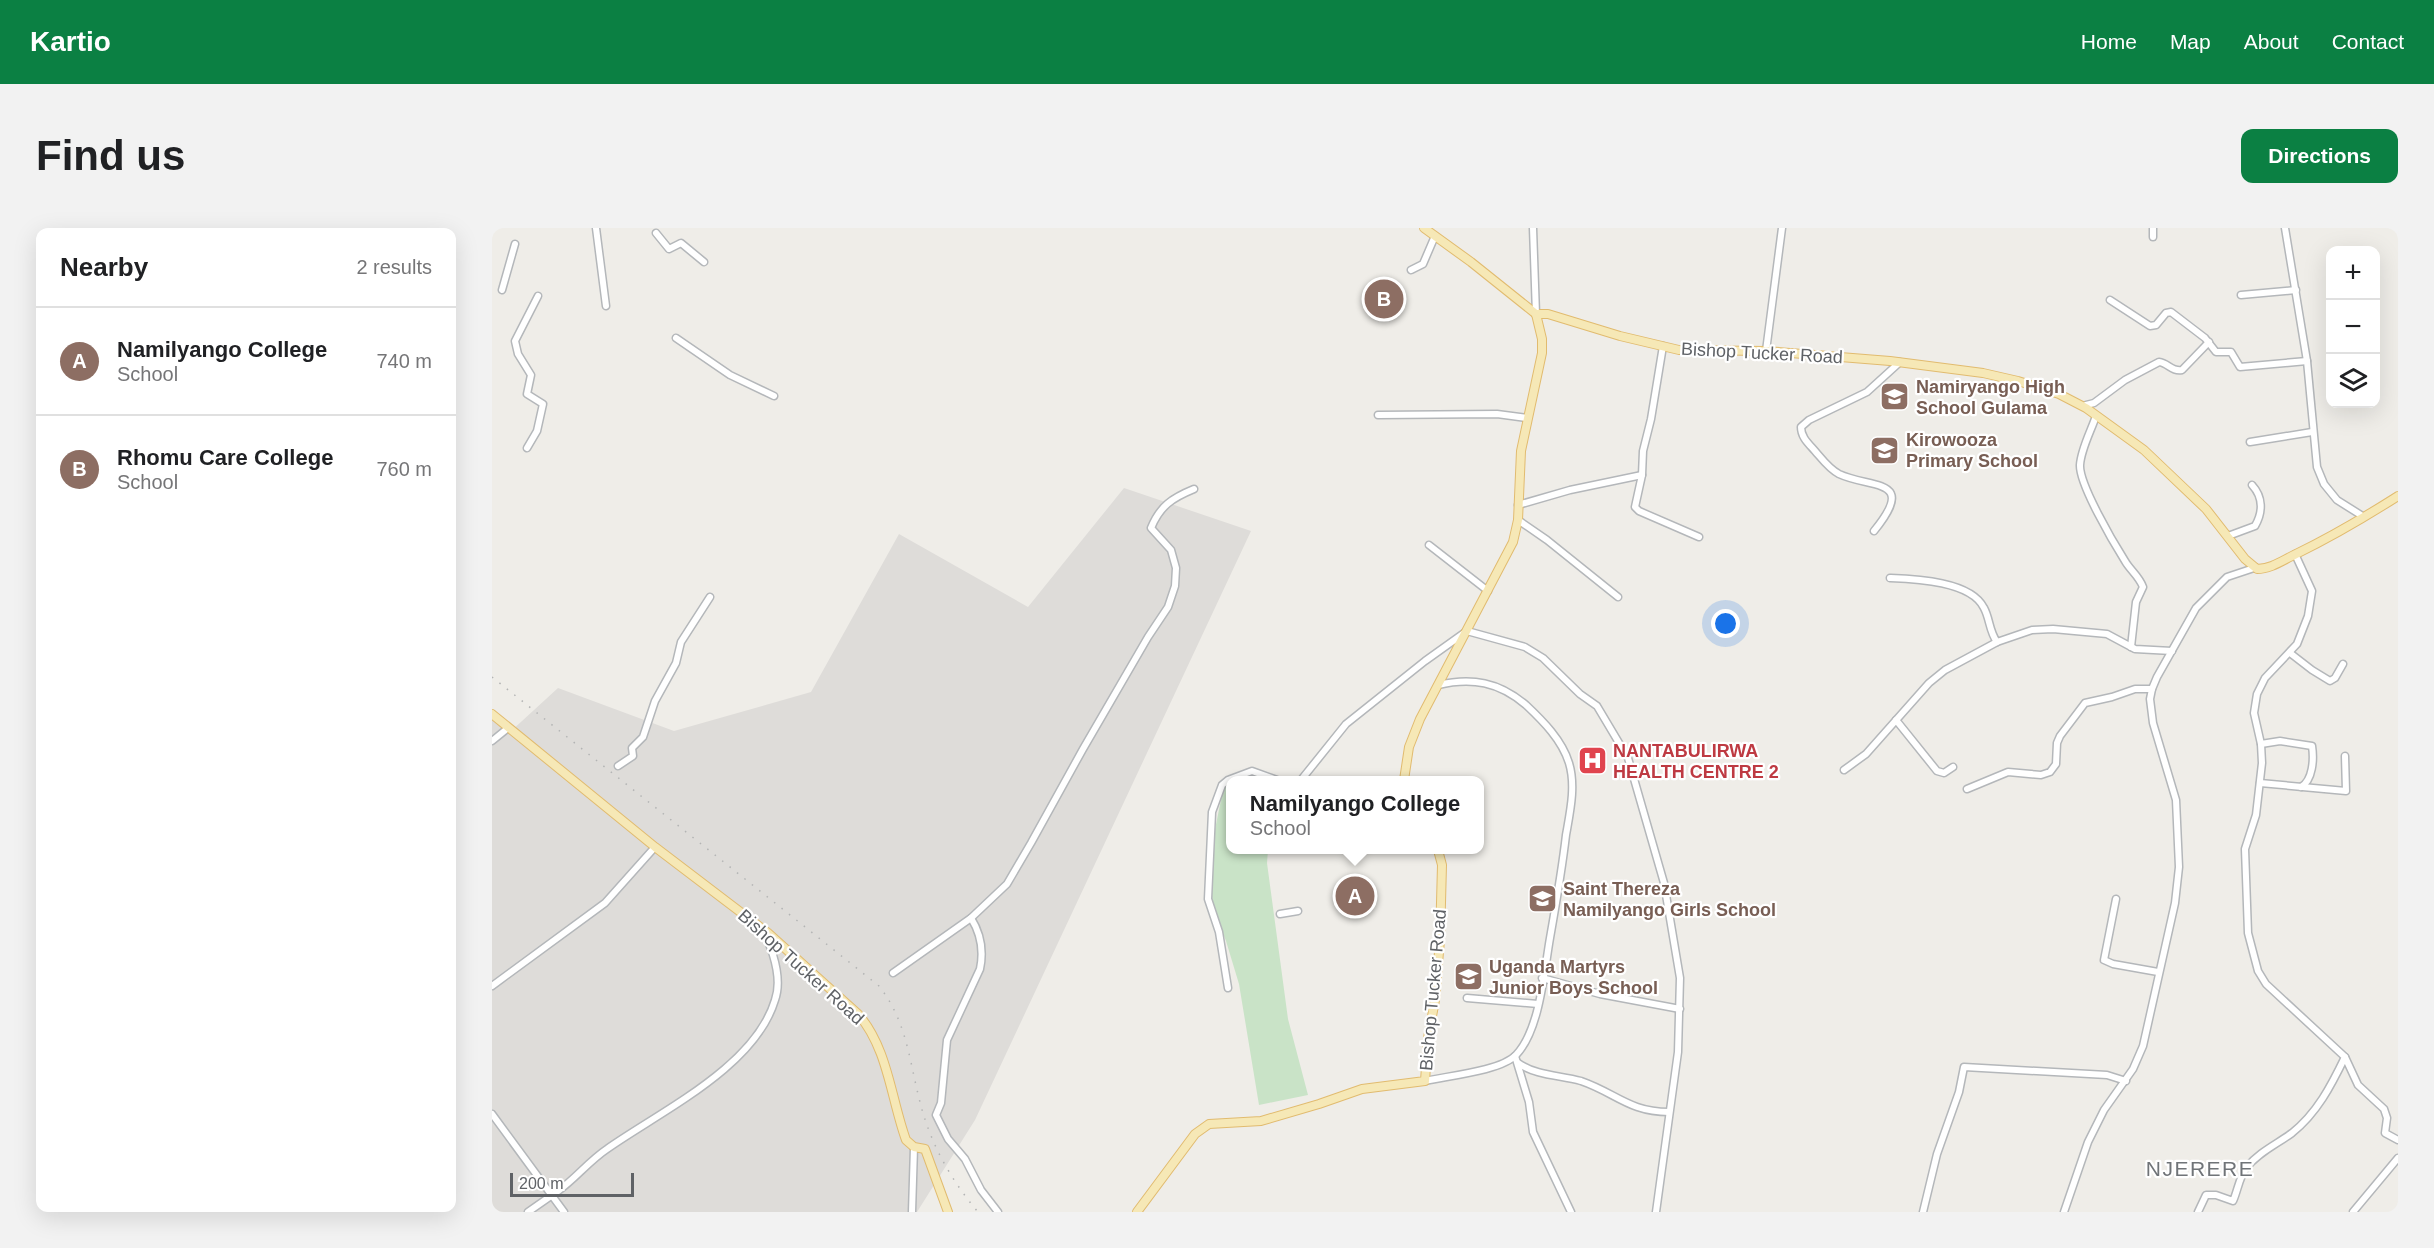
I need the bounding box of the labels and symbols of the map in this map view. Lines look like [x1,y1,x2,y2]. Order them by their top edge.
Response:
pin: B [1364,276,1404,322]
street label: Bishop Tucker Road [1681,339,1843,367]
place label: Namiryango High School Gulama [1916,377,2065,418]
school or university icon: Namiryango High School Gulama [1879,381,1911,413]
place label: Kirowooza Primary School [1906,430,2038,471]
school or university icon: Kirowooza Primary School [1869,434,1901,466]
your location [1711,609,1740,638]
place label: NANTABULIRWA HEALTH CENTRE 2 [1613,741,1779,782]
hospital icon: NANTABULIRWA HEALTH CENTRE 2 [1576,745,1608,777]
pin: A [1336,874,1374,918]
place label: Saint Thereza Namilyango Girls School [1563,879,1776,920]
school or university icon: Saint Thereza Namilyango Girls School [1526,883,1558,915]
street label: Bishop Tucker Road [734,905,868,1029]
street label: Bishop Tucker Road [1416,908,1450,1072]
place label: Uganda Martyrs Junior Boys School [1489,957,1658,998]
school or university icon: Uganda Martyrs Junior Boys School [1452,961,1484,993]
district label: NJERERE [2146,1157,2254,1180]
scale bar [510,1170,634,1198]

